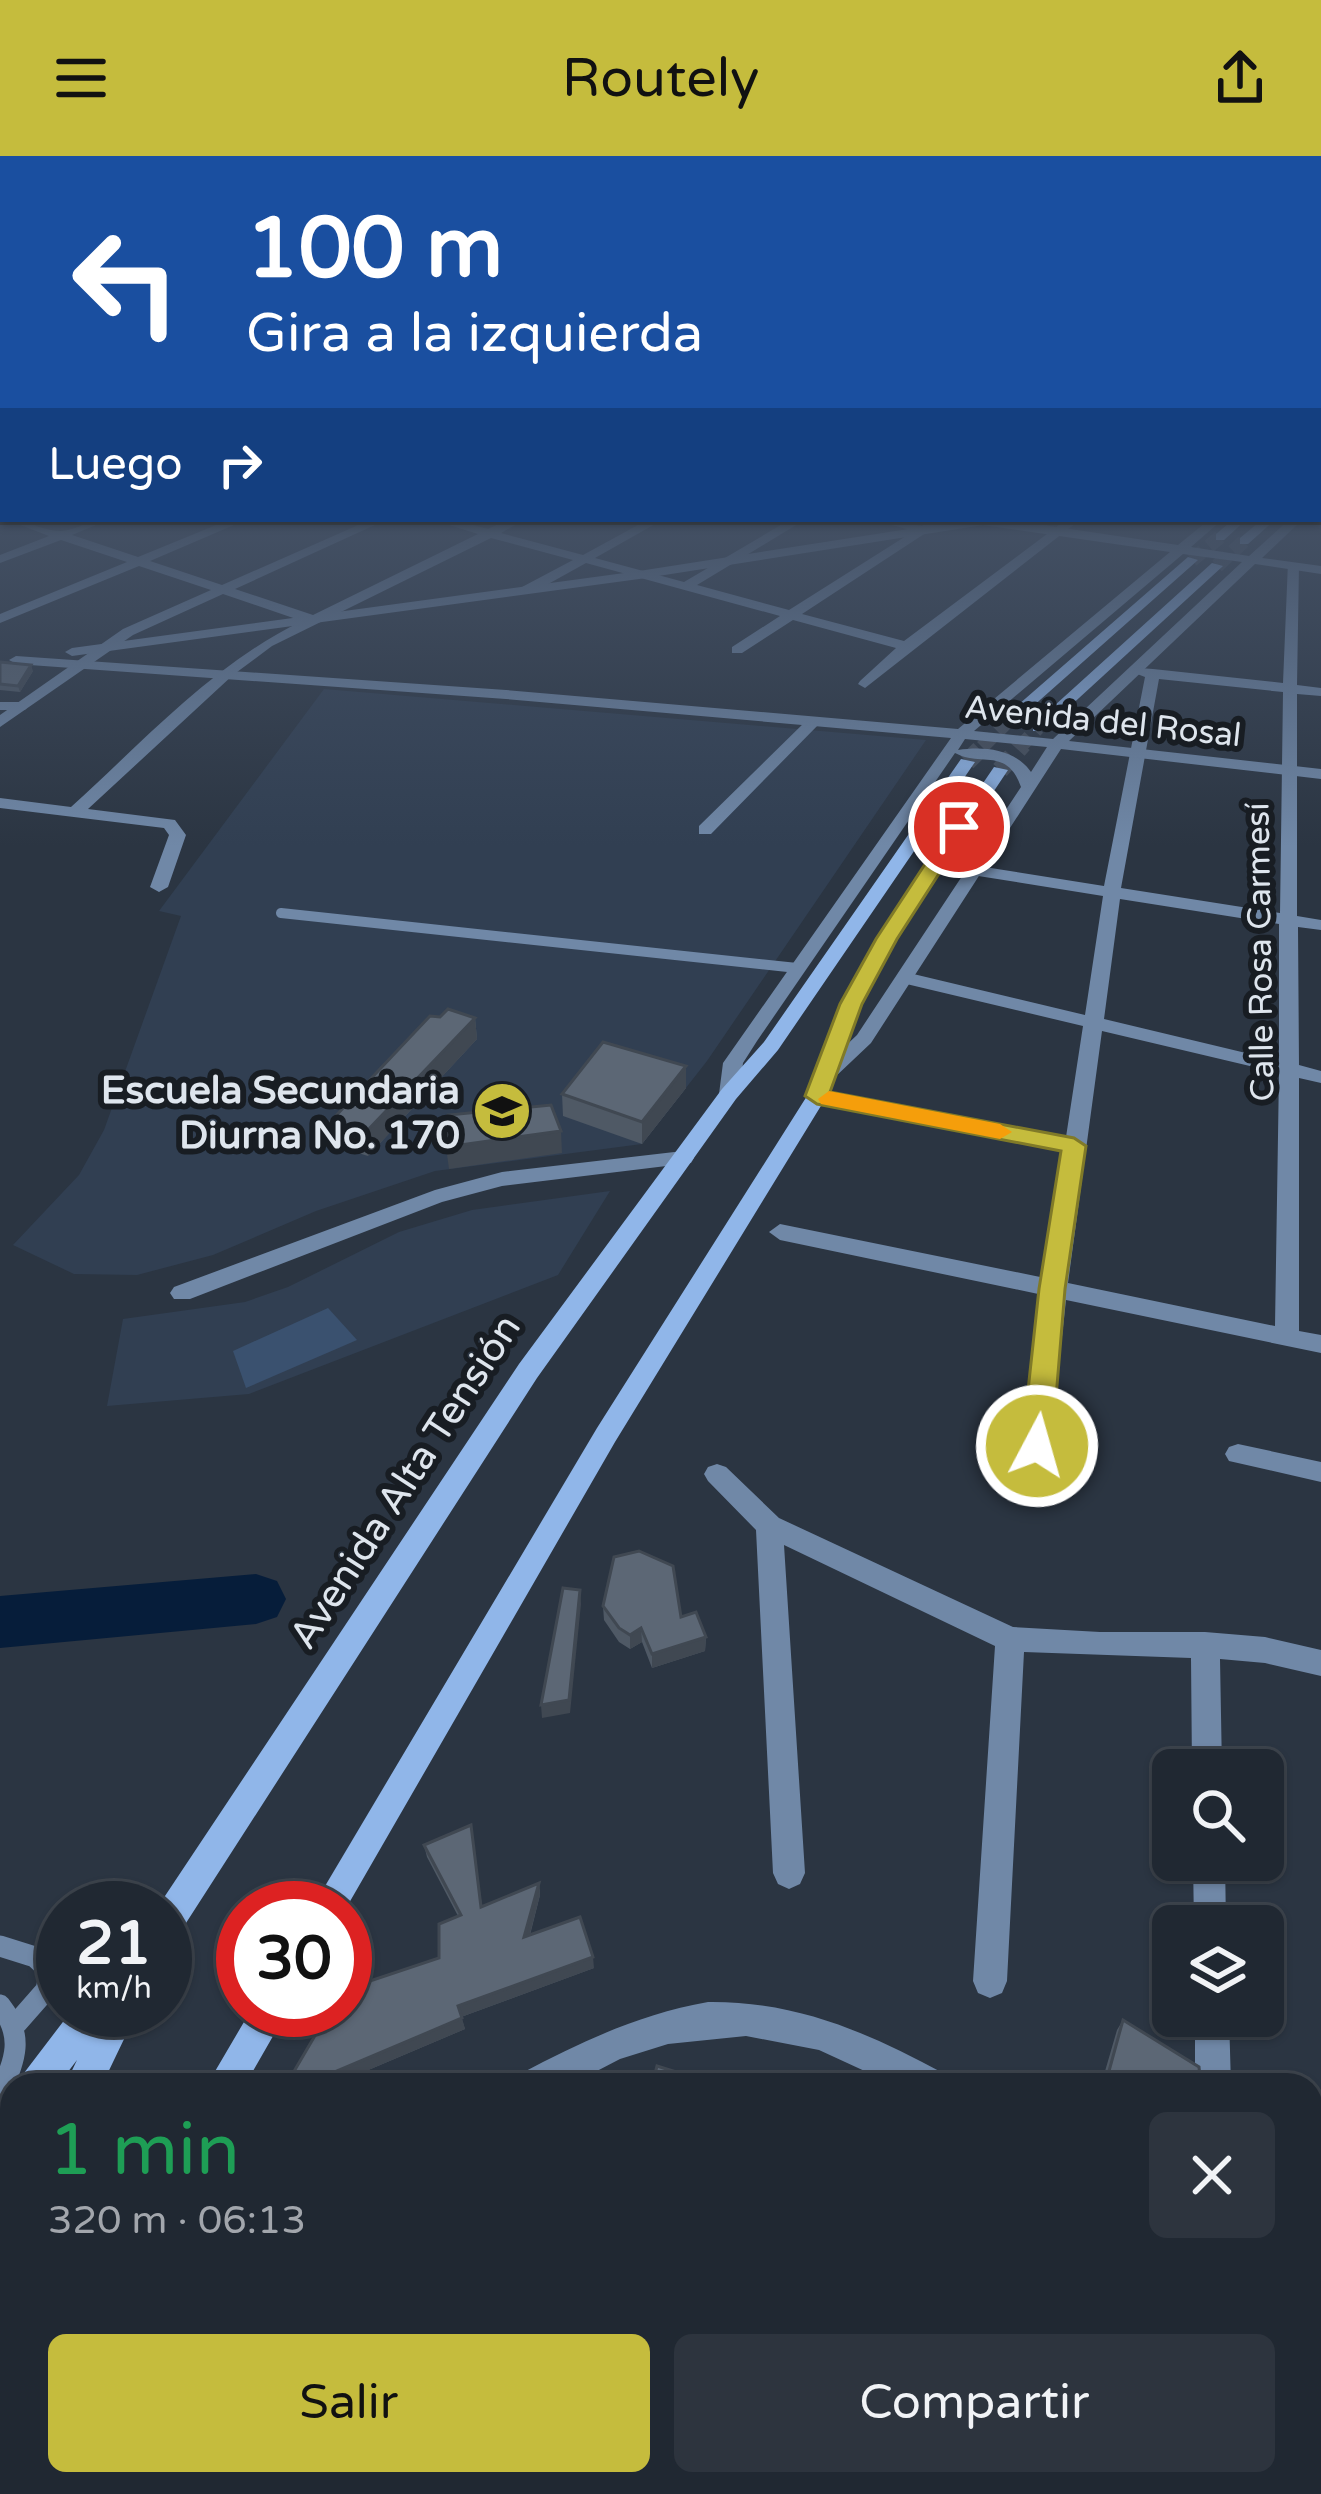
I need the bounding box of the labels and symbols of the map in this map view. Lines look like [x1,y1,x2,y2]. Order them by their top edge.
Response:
street label: Avenida del Rosal [963,688,1243,755]
pin [908,776,1010,878]
street label: Calle Rosa Carmesí [1238,802,1283,1102]
place label: Escuela Secundaria Diurna No. 170 [101,1067,460,1159]
school or university icon: Escuela Secundaria Diurna No. 170 [471,1080,533,1142]
street label: Avenida Alta Tensión [280,1306,531,1658]
position arrow [974,1383,1100,1509]
speed limit sign: 30 [216,1881,372,2037]

